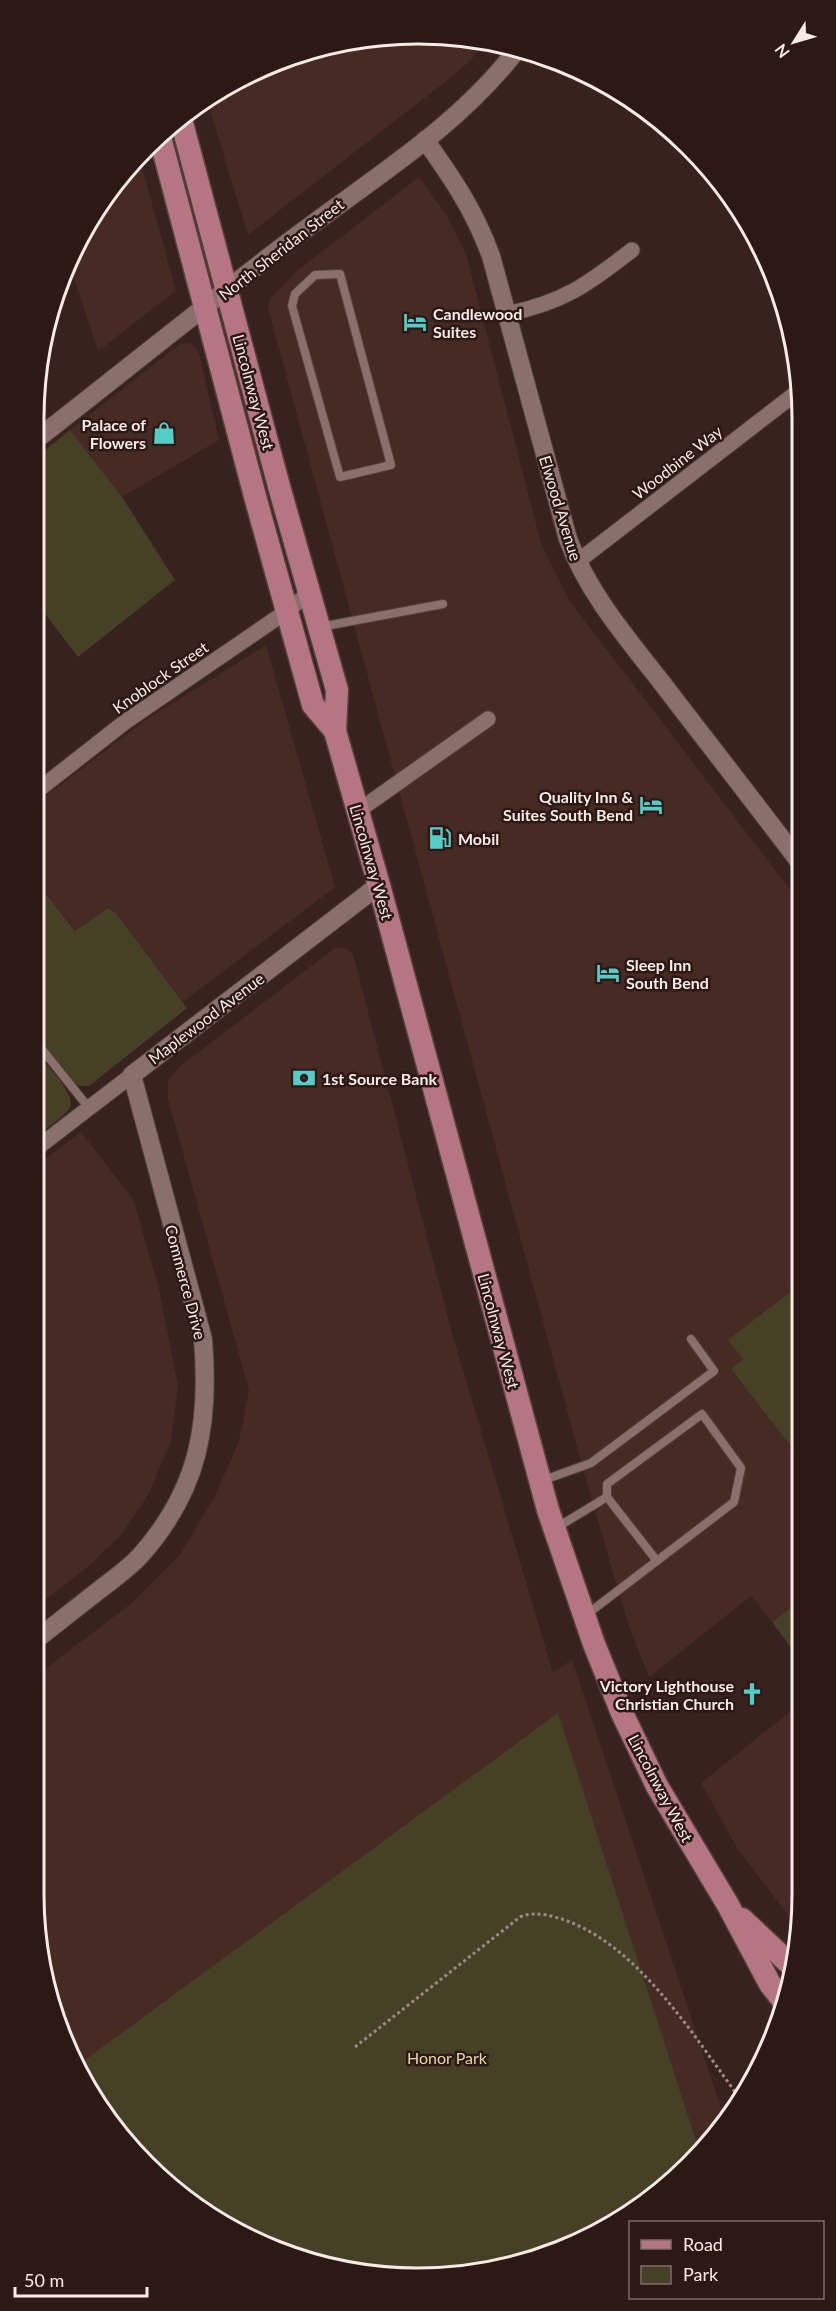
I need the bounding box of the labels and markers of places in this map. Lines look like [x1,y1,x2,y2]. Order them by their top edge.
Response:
place label: Candlewood Suites [433,304,522,341]
hotel icon: Candlewood Suites [402,309,428,335]
place label: Palace of Flowers [81,415,146,452]
shop icon: Palace of Flowers [151,420,177,446]
place label: Quality Inn & Suites South Bend [503,787,633,824]
hotel icon: Quality Inn & Suites South Bend [638,792,664,818]
fuel station icon: Mobil [427,825,453,851]
place label: Mobil [458,829,499,848]
place label: Sleep Inn South Bend [626,955,709,992]
hotel icon: Sleep Inn South Bend [595,960,621,986]
bank icon: 1st Source Bank [291,1065,317,1091]
place label: 1st Source Bank [322,1069,437,1088]
place label: Victory Lighthouse Christian Church [599,1676,734,1713]
church icon: Victory Lighthouse Christian Church [739,1681,765,1707]

